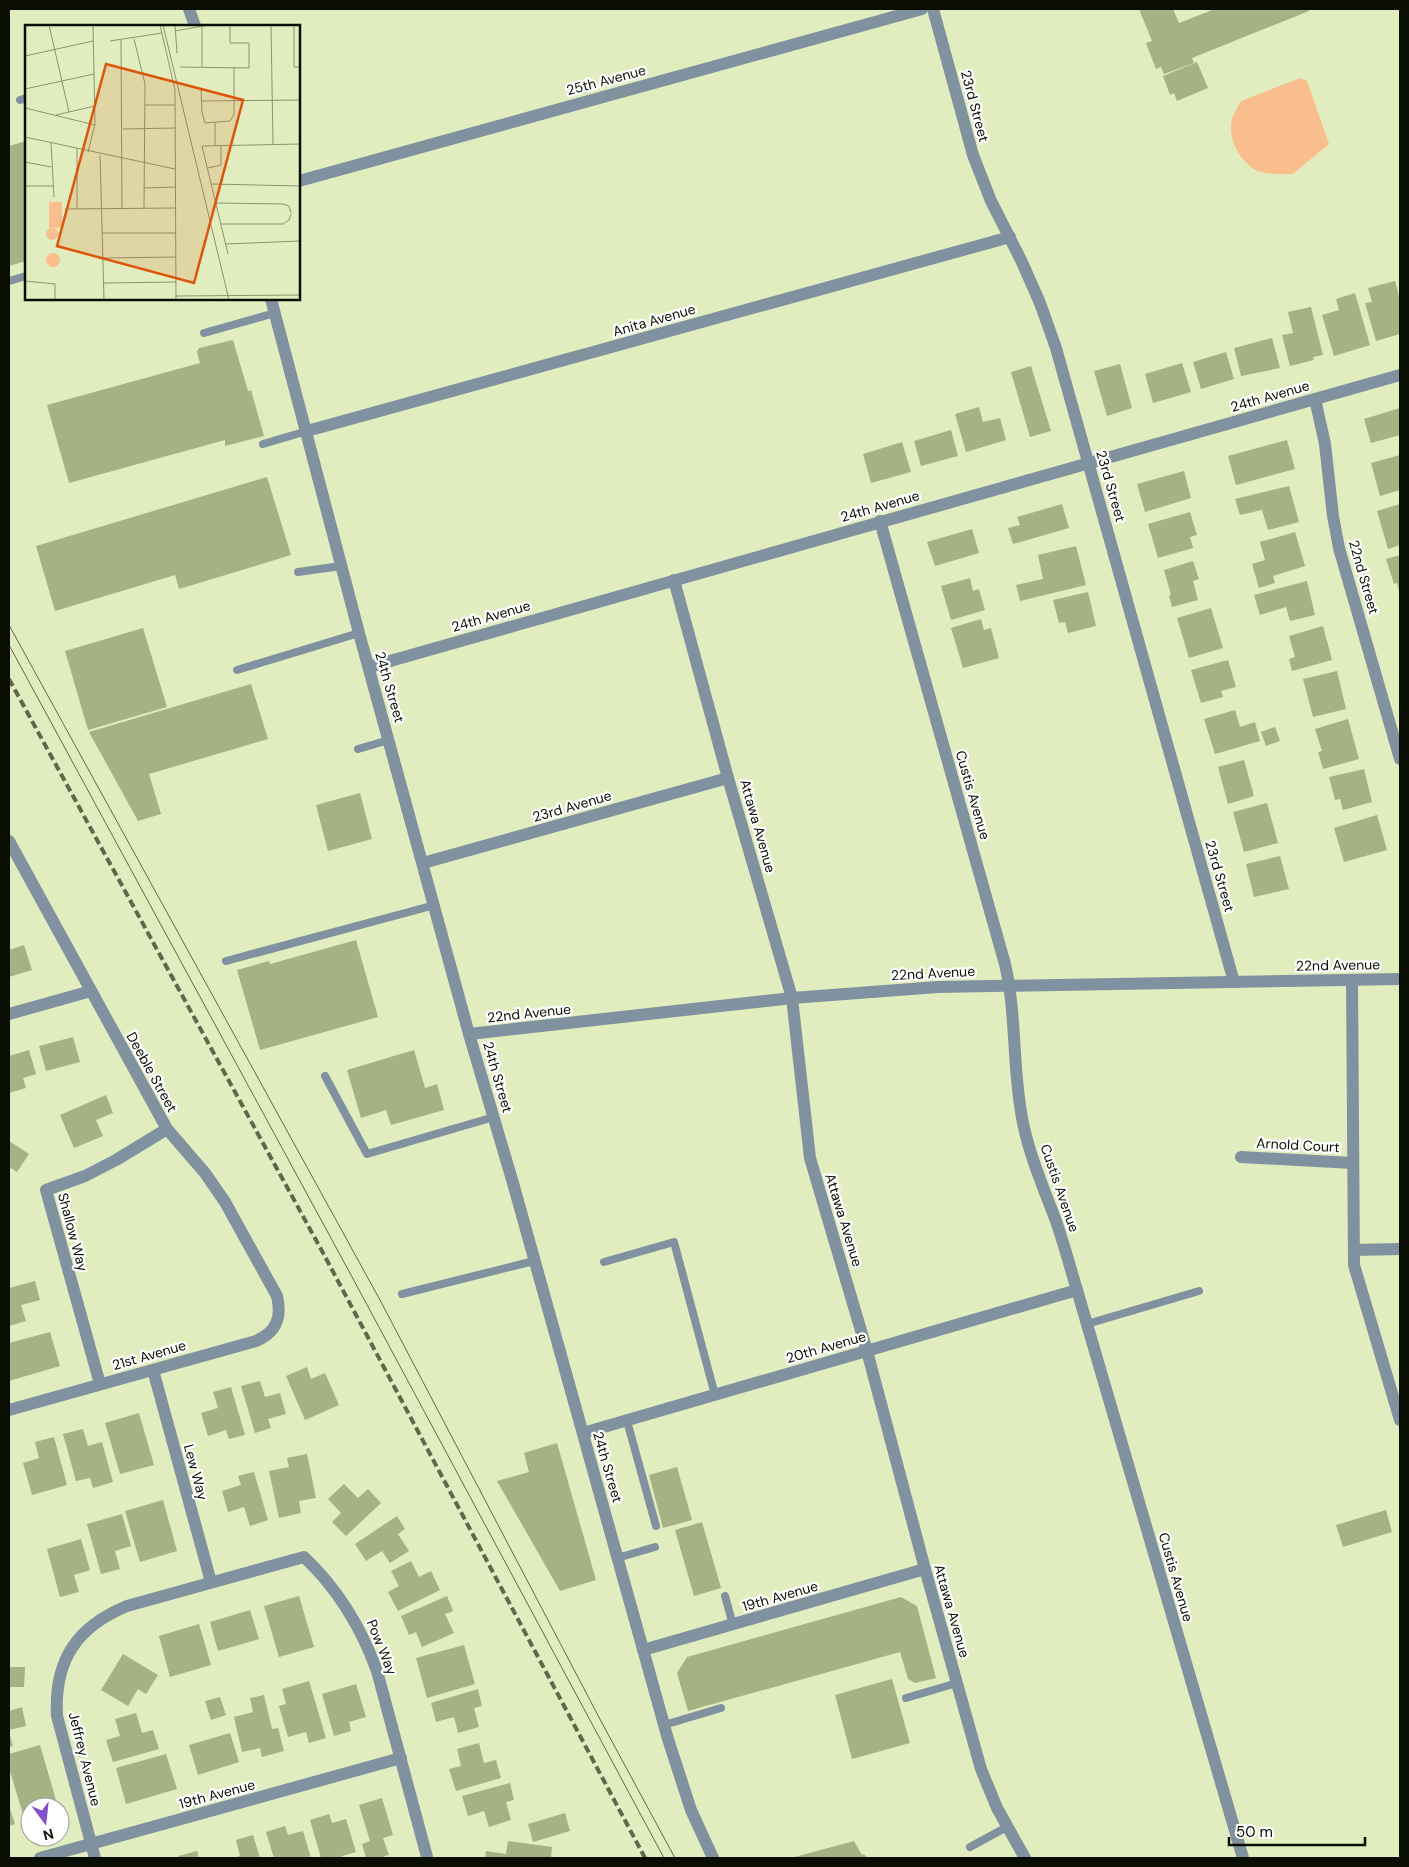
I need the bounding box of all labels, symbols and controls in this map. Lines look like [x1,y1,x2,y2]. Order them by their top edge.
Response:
inset map [25,25,300,300]
street label: 25th Avenue [564,61,648,99]
street label: 23rd Street [957,68,993,144]
street label: Anita Avenue [611,300,697,340]
street label: 24th Avenue [1229,376,1312,416]
street label: 23rd Street [1092,448,1130,524]
street label: 24th Avenue [839,486,922,526]
street label: 22nd Street [1345,538,1383,616]
street label: 24th Avenue [450,596,533,636]
street label: 24th Street [371,649,409,725]
street label: Custis Avenue [952,748,994,842]
street label: Attawa Avenue [736,777,780,875]
street label: 23rd Avenue [530,786,614,826]
street label: 23rd Street [1201,838,1239,914]
street label: 22nd Avenue [1296,955,1380,975]
street label: 22nd Avenue [890,962,976,984]
street label: 22nd Avenue [486,1000,572,1026]
street label: Deeble Street [123,1029,181,1115]
street label: 24th Street [479,1039,517,1115]
street label: Arnold Court [1256,1134,1340,1156]
street label: Custis Avenue [1037,1142,1083,1234]
street label: Attawa Avenue [821,1171,867,1269]
street label: Shallow Way [54,1191,92,1273]
street label: 20th Avenue [784,1327,868,1367]
street label: 21st Avenue [110,1336,188,1374]
street label: 24th Street [589,1429,627,1505]
street label: Lew Way [180,1442,212,1502]
street label: Custis Avenue [1155,1530,1197,1624]
street label: Attawa Avenue [930,1562,974,1660]
street label: 19th Avenue [740,1577,820,1615]
street label: Pow Way [363,1617,401,1678]
street label: Jeffrey Avenue [65,1710,105,1808]
street label: 19th Avenue [177,1775,257,1813]
north arrow [20,1797,70,1847]
scale bar [1229,1814,1365,1846]
text: 50 m [1236,1822,1273,1842]
text: N [41,1825,56,1845]

